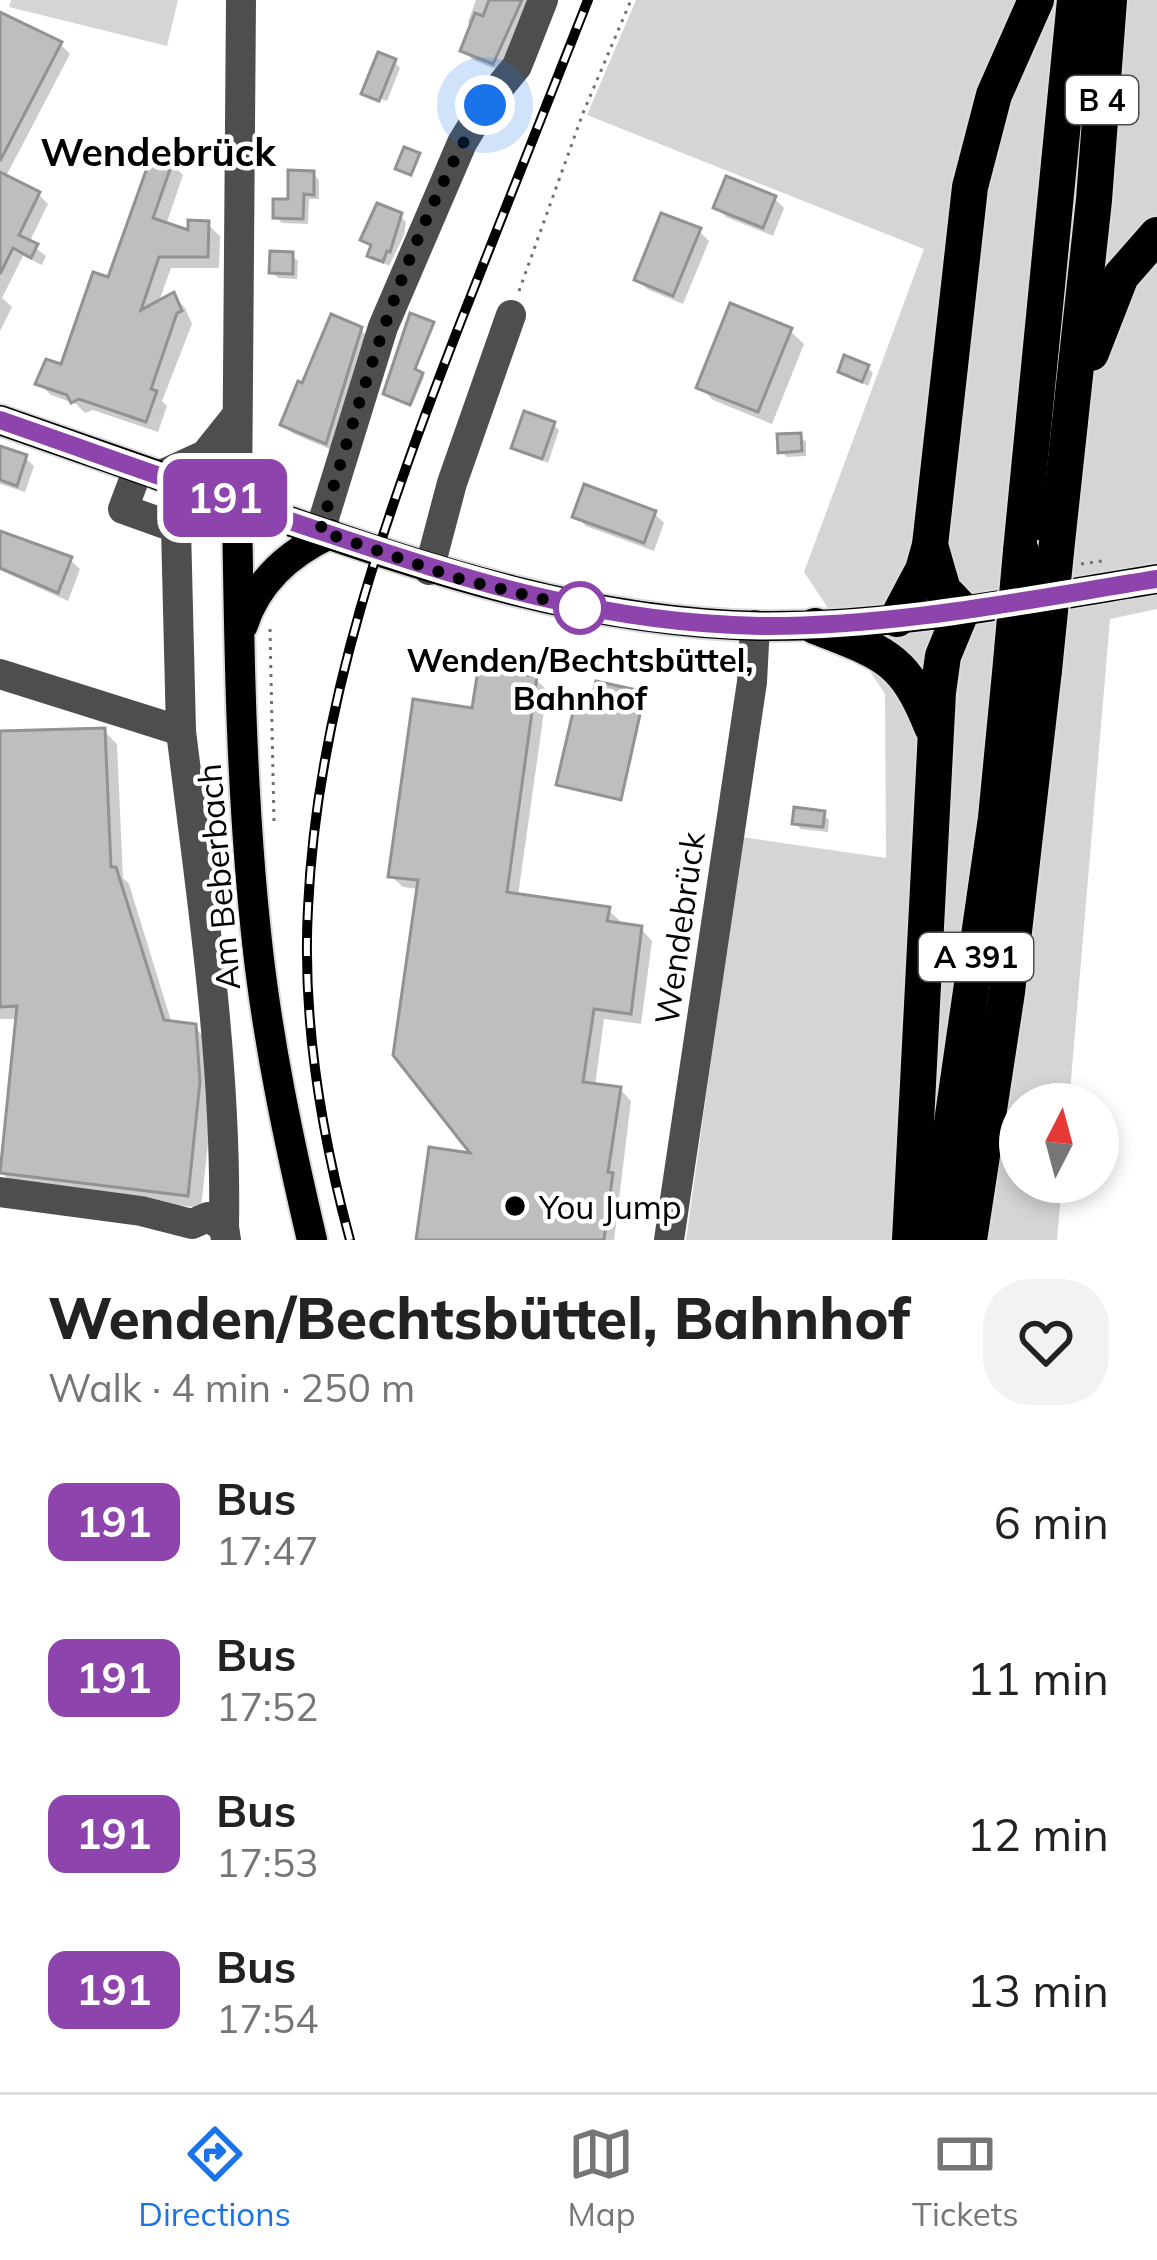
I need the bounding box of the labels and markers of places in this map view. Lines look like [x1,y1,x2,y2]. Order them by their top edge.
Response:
marker: Wenden/Bechtsbüttel, Bahnhof [555,583,605,633]
place label: Wenden/Bechtsbüttel, Bahnhof [406,639,754,718]
place label: You Jump [538,1186,682,1227]
marker: You Jump [502,1193,528,1219]

